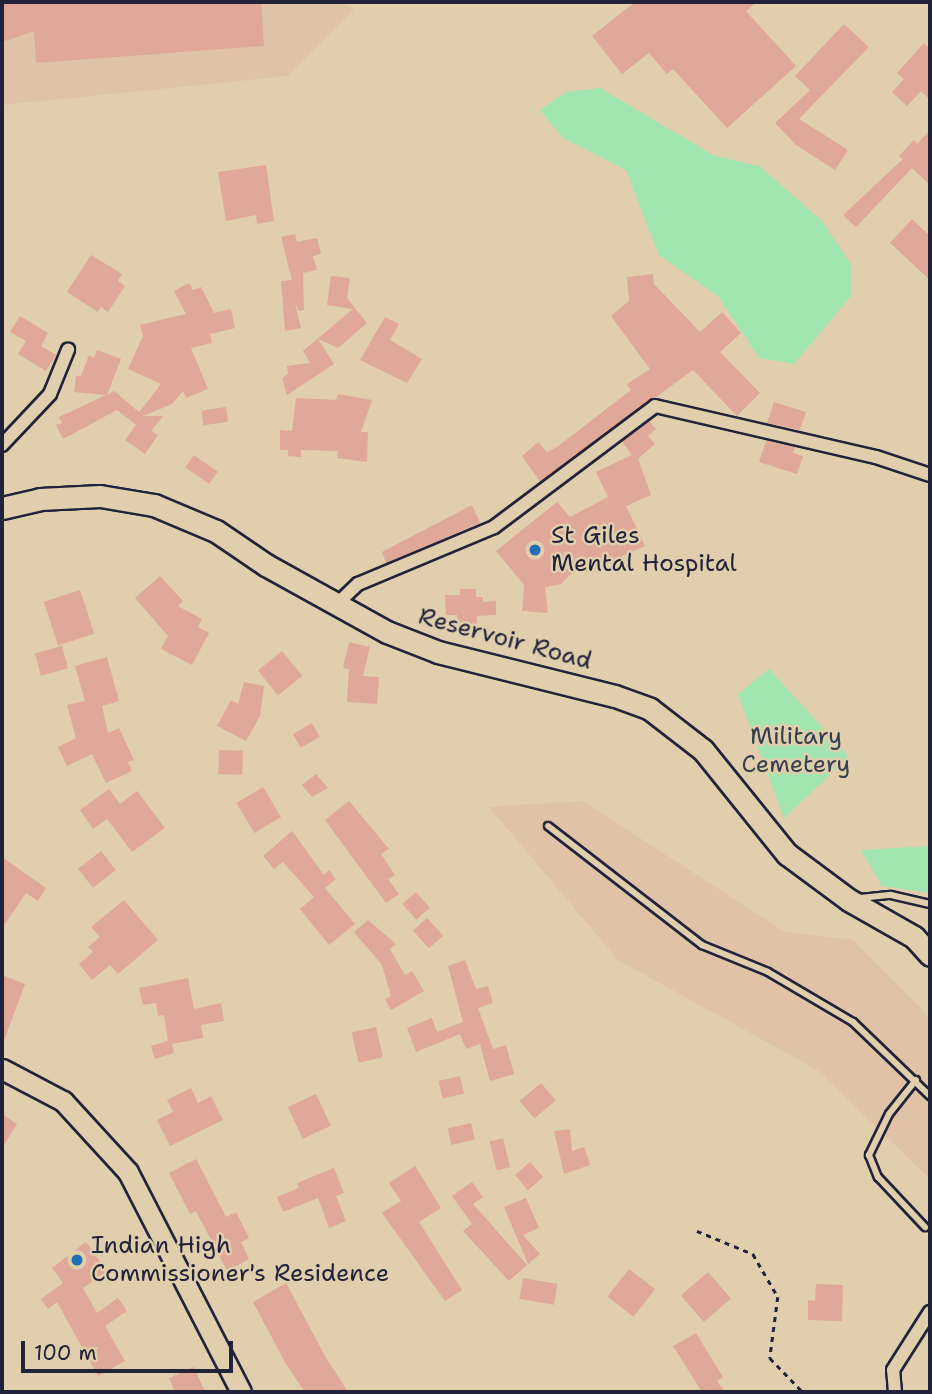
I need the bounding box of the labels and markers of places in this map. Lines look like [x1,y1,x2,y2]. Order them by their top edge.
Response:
place label: St Giles Mental Hospital [551,522,737,578]
marker: St Giles Mental Hospital [525,540,545,560]
place label: Indian High Commissioner's Residence [91,1232,389,1288]
marker: Indian High Commissioner's Residence [69,1252,85,1268]

